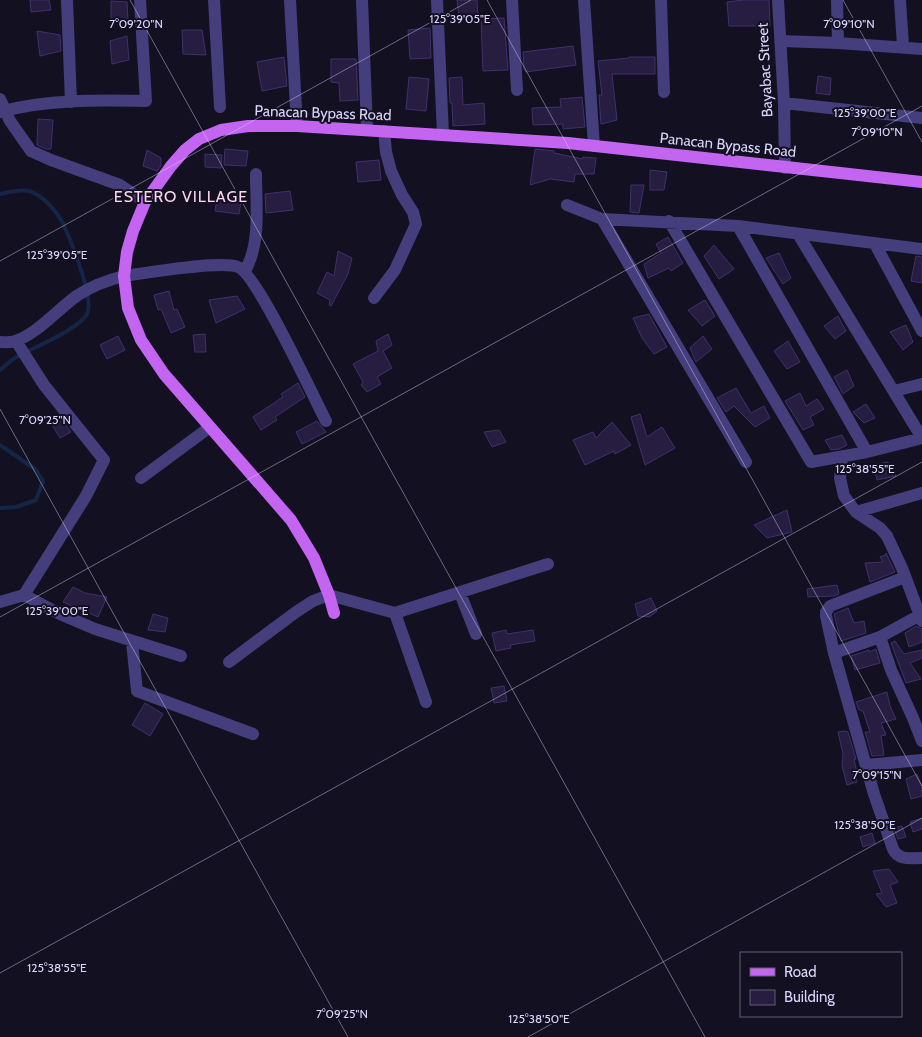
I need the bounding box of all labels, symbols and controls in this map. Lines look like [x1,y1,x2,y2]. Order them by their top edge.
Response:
text: 125°39'05"E [430,11,491,26]
text: 7°09'20"N [109,16,163,31]
text: 7°09'10"N [823,16,875,31]
street label: Bayabac Street [754,22,776,118]
street label: Panacan Bypass Road [254,102,392,124]
text: 125°39'00"E [834,105,897,120]
text: 7°09'10"N [851,124,903,139]
street label: Panacan Bypass Road [659,129,797,161]
district label: ESTERO VILLAGE [114,187,248,206]
text: 125°39'05"E [27,247,88,262]
text: 7°09'25"N [19,412,71,427]
text: 125°38'55"E [835,461,895,476]
text: 125°39'00"E [26,603,89,618]
text: 7°09'15"N [852,767,902,782]
text: 125°38'50"E [834,817,896,832]
legend [740,952,902,1017]
text: 125°38'55"E [27,960,87,975]
text: Road [784,963,817,981]
text: Building [784,988,835,1006]
text: 7°09'25"N [316,1006,368,1021]
text: 125°38'50"E [508,1011,570,1026]

